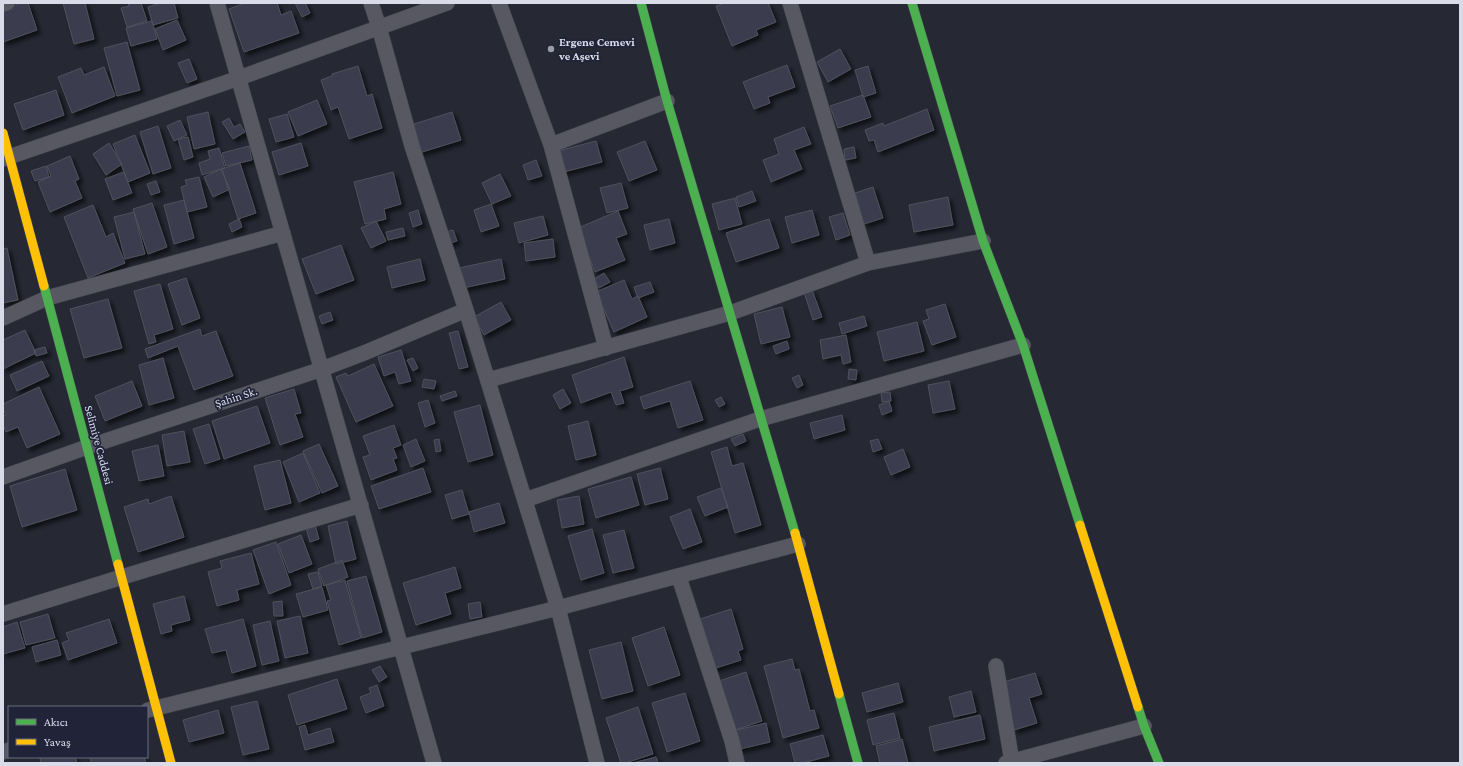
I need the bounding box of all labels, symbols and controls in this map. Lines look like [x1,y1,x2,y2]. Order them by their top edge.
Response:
place label: Ergene Cemevi ve Aşevi [558,35,635,63]
marker: Ergene Cemevi ve Aşevi [546,44,556,54]
street label: Şahin Sk. [213,384,259,410]
street label: Selimiye Caddesi [82,404,116,486]
legend [8,706,148,758]
text: Akıcı [44,715,68,729]
text: Yavaş [44,735,71,749]

